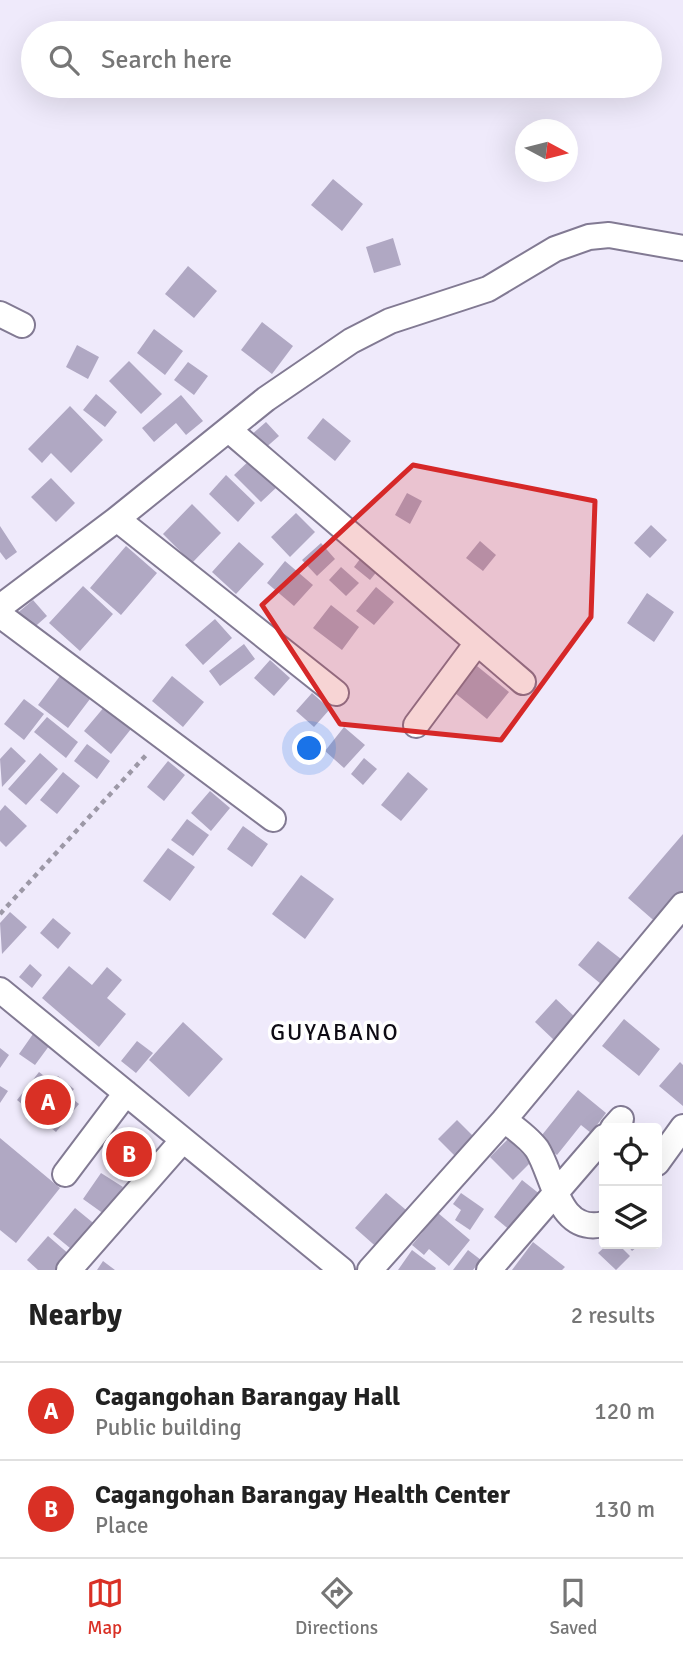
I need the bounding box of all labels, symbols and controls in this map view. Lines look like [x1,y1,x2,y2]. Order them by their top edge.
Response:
search box [21,21,662,98]
icon: search [45,41,83,79]
text: Search here [101,44,232,76]
north arrow [515,119,578,182]
your location [292,731,326,765]
district label: GUYABANO [270,1018,400,1047]
pin: A [25,1076,71,1128]
map controls [599,1123,662,1249]
button: locate [599,1123,662,1186]
pin: B [106,1128,152,1180]
button: layers [599,1186,662,1249]
text: Nearby [28,1297,122,1334]
text: 2 results [571,1301,655,1330]
text: Cagangohan Barangay Hall [95,1381,400,1413]
text: A [44,1397,58,1426]
text: 120 m [594,1397,655,1426]
text: Public building [95,1413,242,1442]
text: Cagangohan Barangay Health Center [95,1479,510,1511]
text: B [44,1495,58,1524]
text: 130 m [594,1495,655,1524]
text: Place [95,1511,149,1540]
tab: Map [86,1574,124,1640]
tab: Directions [295,1574,378,1640]
tab: Saved [549,1574,597,1640]

